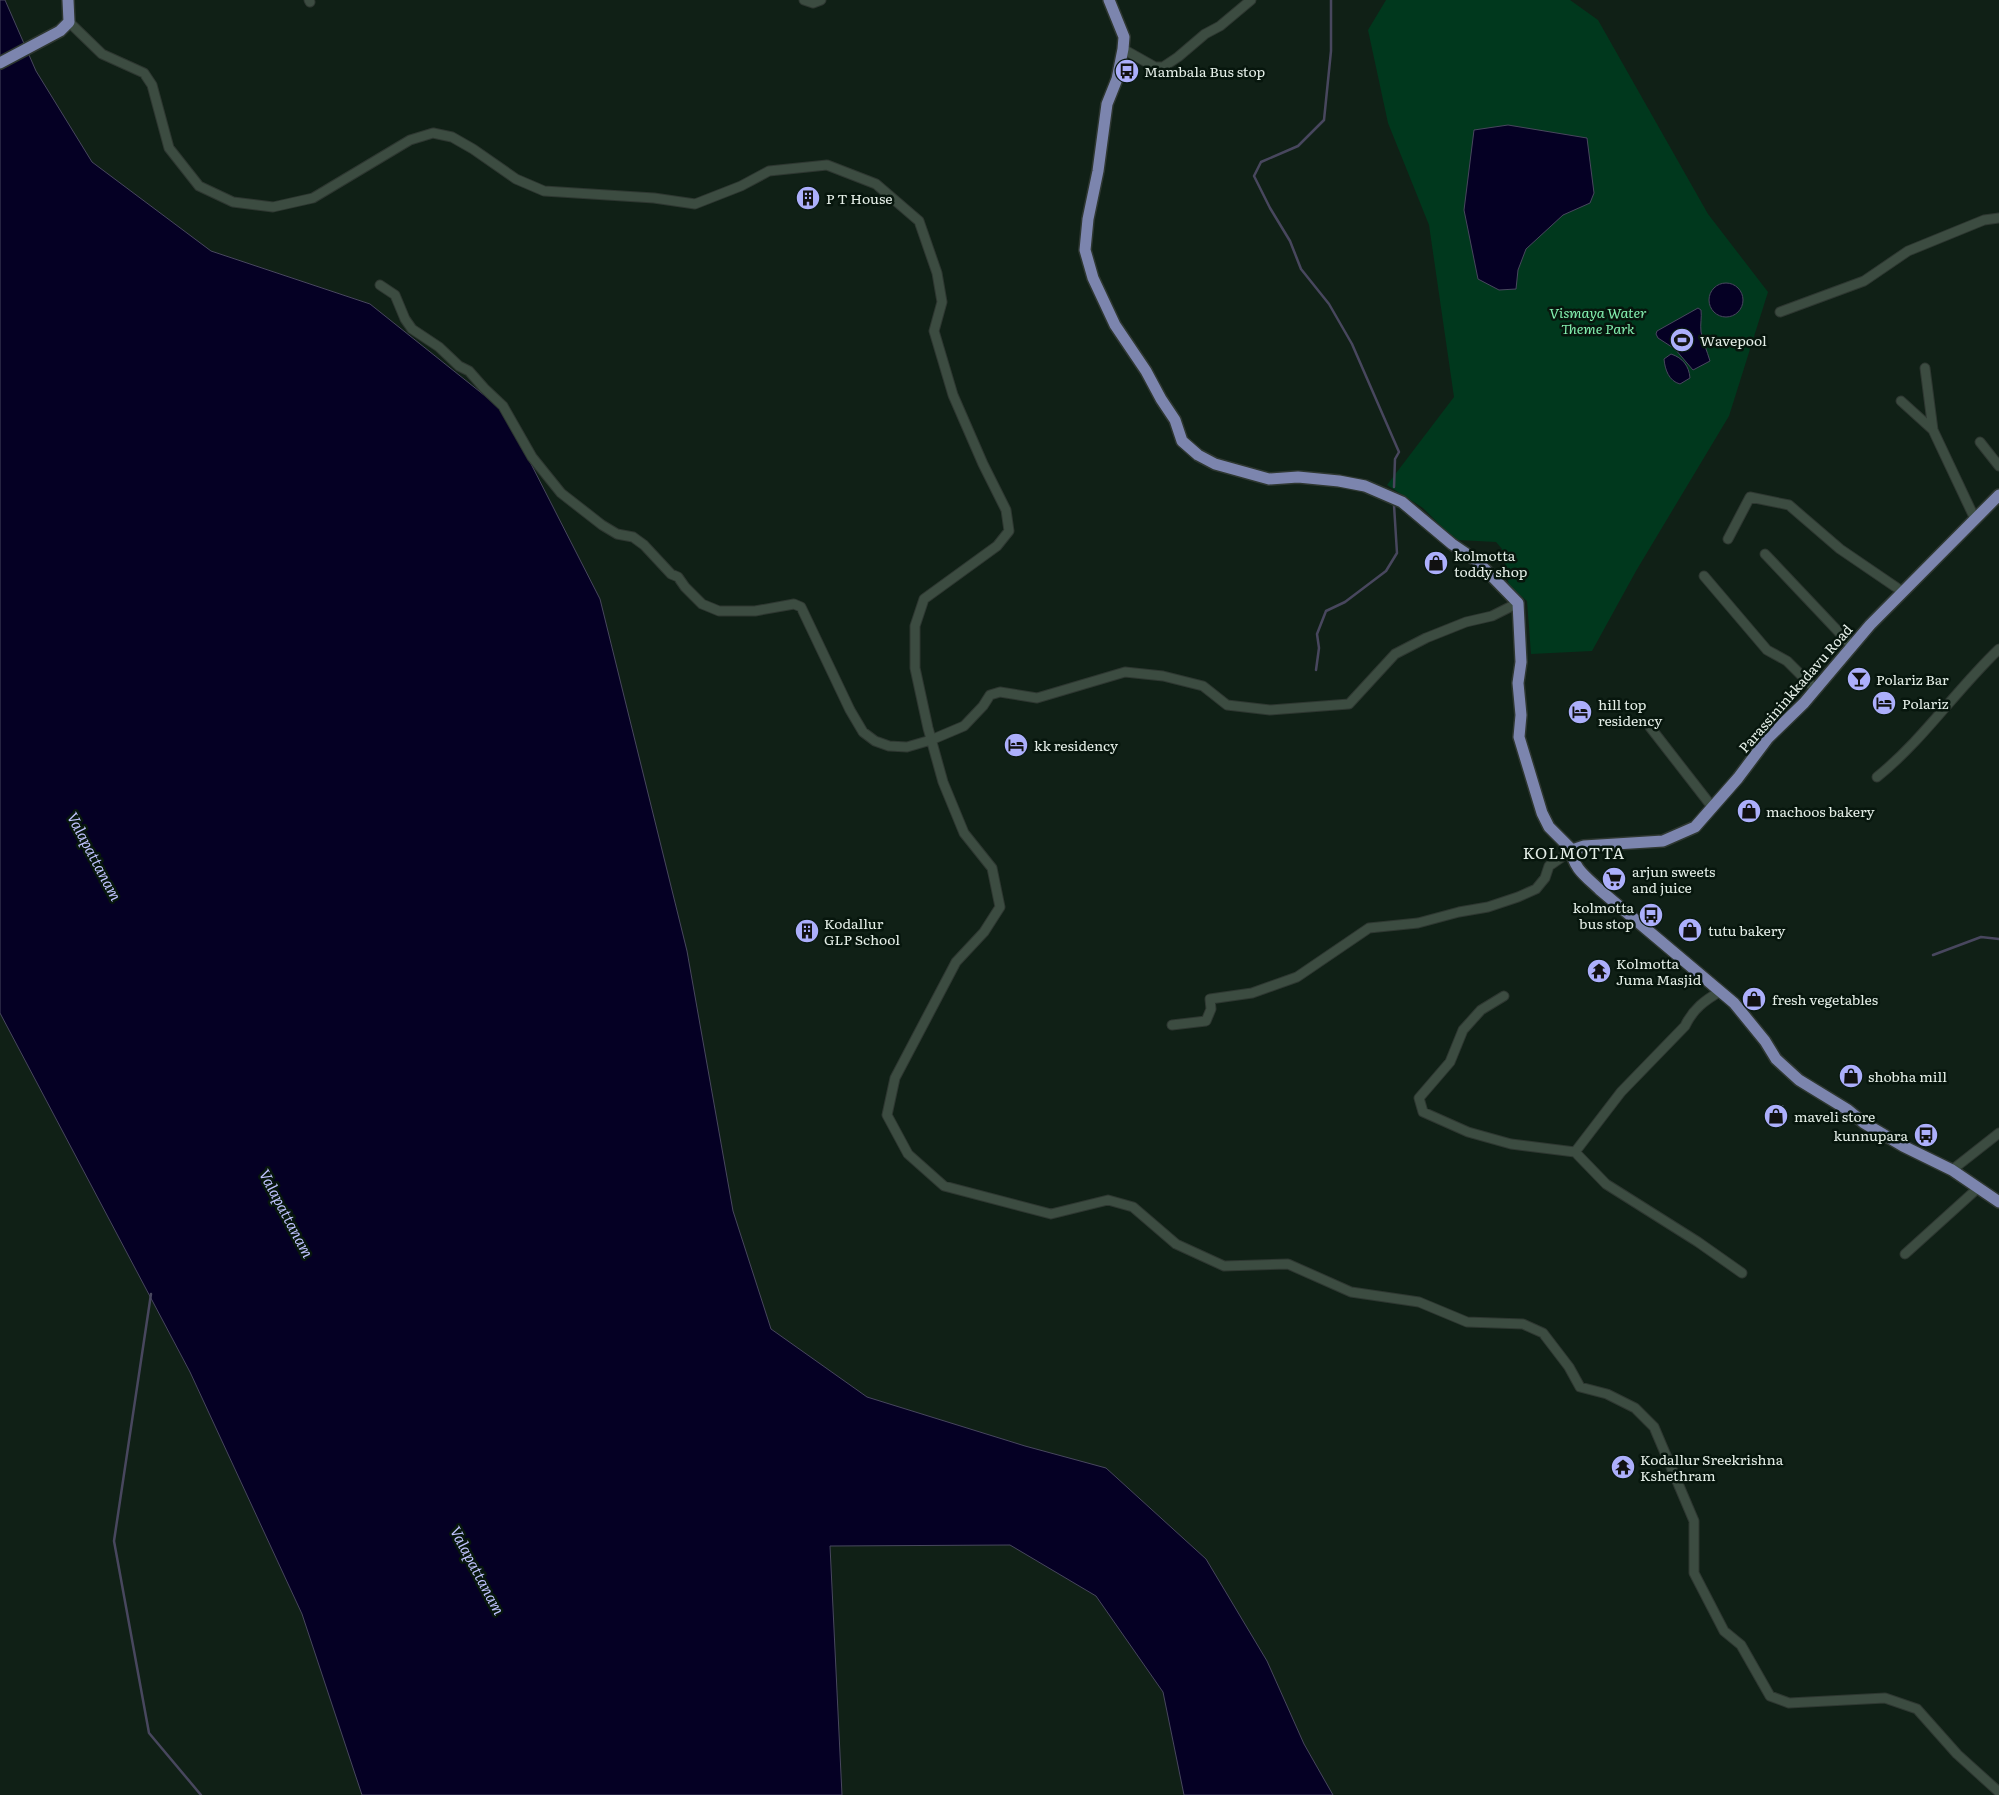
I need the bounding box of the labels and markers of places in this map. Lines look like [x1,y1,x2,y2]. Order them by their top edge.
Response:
bus stop icon: Mambala Bus stop [1114,58,1140,84]
place label: Mambala Bus stop [1144,61,1265,81]
building icon: P T House [795,185,821,211]
place label: P T House [826,188,893,208]
sports icon: Wavepool [1669,327,1695,353]
place label: Wavepool [1700,330,1767,350]
place label: kolmotta toddy shop [1454,545,1527,581]
shop icon: kolmotta toddy shop [1423,550,1449,576]
bar icon: Polariz Bar [1846,666,1872,692]
place label: Polariz Bar [1876,669,1949,689]
hotel icon: Polariz [1871,690,1897,716]
place label: Polariz [1902,693,1949,713]
place label: hill top residency [1598,694,1663,730]
hotel icon: hill top residency [1567,699,1593,725]
hotel icon: kk residency [1003,732,1029,758]
place label: kk residency [1034,735,1119,755]
shop icon: machoos bakery [1736,798,1762,824]
place label: machoos bakery [1766,801,1876,821]
place label: arjun sweets and juice [1632,861,1715,897]
supermarket icon: arjun sweets and juice [1601,866,1627,892]
place label: kolmotta bus stop [1573,897,1634,933]
bus stop icon: kolmotta bus stop [1638,902,1664,928]
place label: Kodallur GLP School [824,913,900,949]
shop icon: tutu bakery [1677,917,1703,943]
building icon: Kodallur GLP School [794,918,820,944]
place label: tutu bakery [1708,920,1786,940]
place label: Kolmotta Juma Masjid [1616,953,1702,989]
temple icon: Kolmotta Juma Masjid [1586,958,1612,984]
shop icon: fresh vegetables [1741,986,1767,1012]
place label: fresh vegetables [1772,989,1878,1009]
shop icon: shobha mill [1838,1063,1864,1089]
place label: shobha mill [1868,1066,1947,1086]
shop icon: maveli store [1763,1103,1789,1129]
place label: maveli store [1794,1106,1875,1126]
bus stop icon: kunnupara [1913,1122,1939,1148]
place label: kunnupara [1834,1125,1908,1145]
place label: Kodallur Sreekrishna Kshethram [1640,1449,1784,1485]
temple icon: Kodallur Sreekrishna Kshethram [1610,1454,1636,1480]

